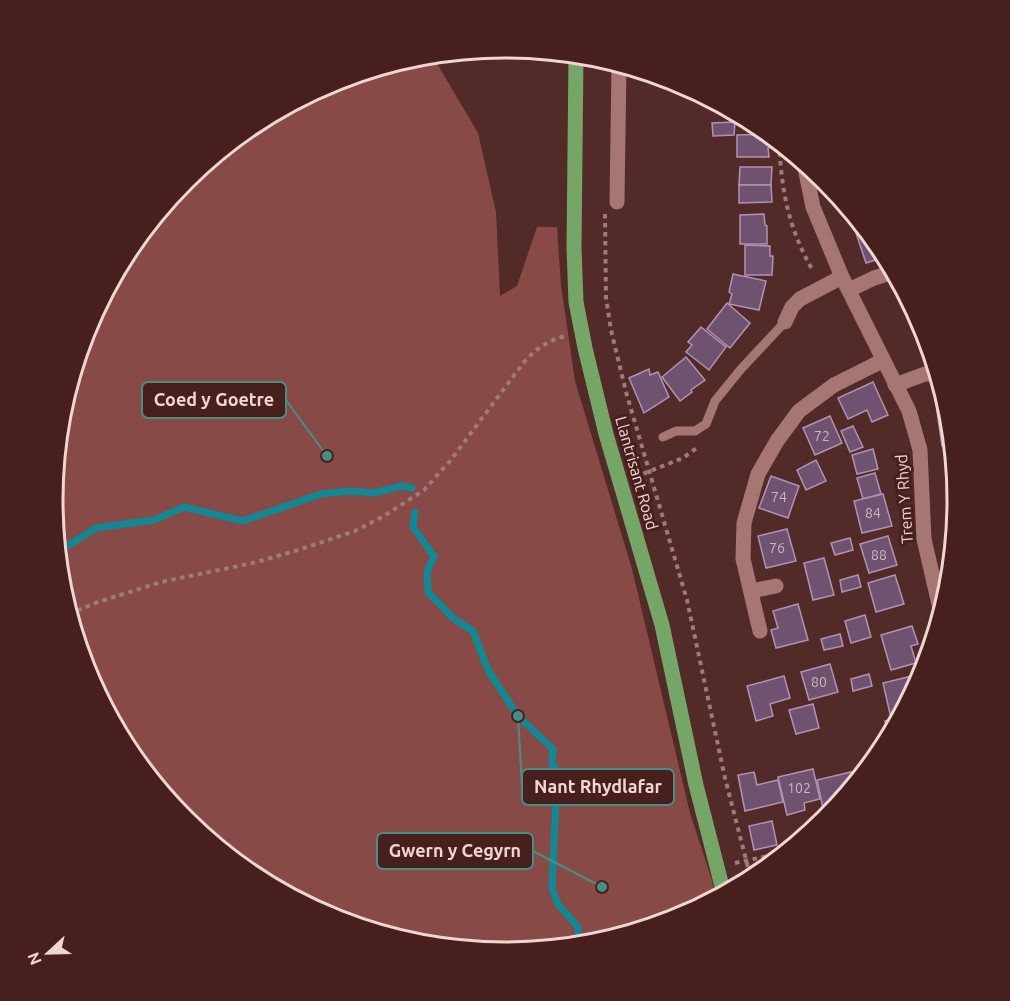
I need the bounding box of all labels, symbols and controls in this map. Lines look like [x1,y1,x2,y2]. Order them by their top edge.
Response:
callout: Coed y Goetre [142,382,286,418]
text: Coed y Goetre [154,389,274,409]
street label: Llantrisant Road [612,414,662,532]
house number: 72 [814,428,830,444]
street label: Trem Y Rhyd [892,454,916,544]
house number: 74 [771,489,787,505]
house number: 84 [865,505,881,521]
house number: 76 [769,540,785,556]
house number: 88 [871,547,887,563]
house number: 80 [811,674,827,690]
callout: Nant Rhydlafar [522,769,674,805]
text: Nant Rhydlafar [534,776,663,796]
house number: 102 [787,780,811,796]
callout: Gwern y Cegyrn [377,833,533,869]
text: Gwern y Cegyrn [389,840,521,860]
north arrow [18,923,78,983]
text: N [24,950,45,968]

